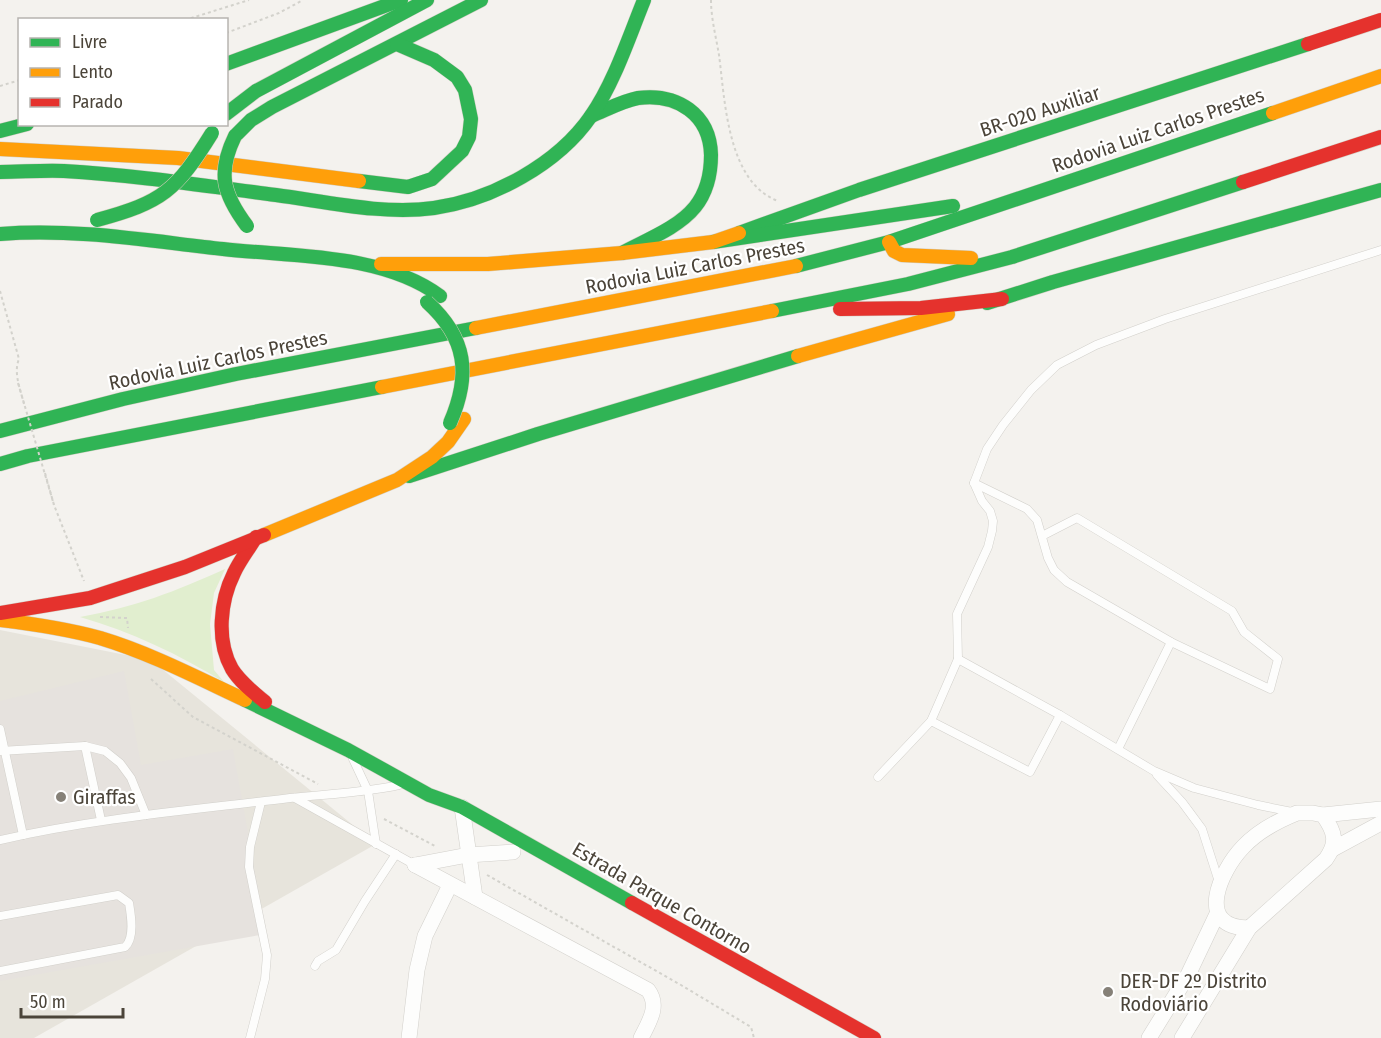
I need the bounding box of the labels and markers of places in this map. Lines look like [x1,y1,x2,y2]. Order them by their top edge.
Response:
place label: Giraffas [73,785,136,809]
marker: Giraffas [54,790,68,804]
place label: DER-DF 2º Distrito Rodoviário [1120,969,1267,1016]
marker: DER-DF 2º Distrito Rodoviário [1101,985,1115,999]

